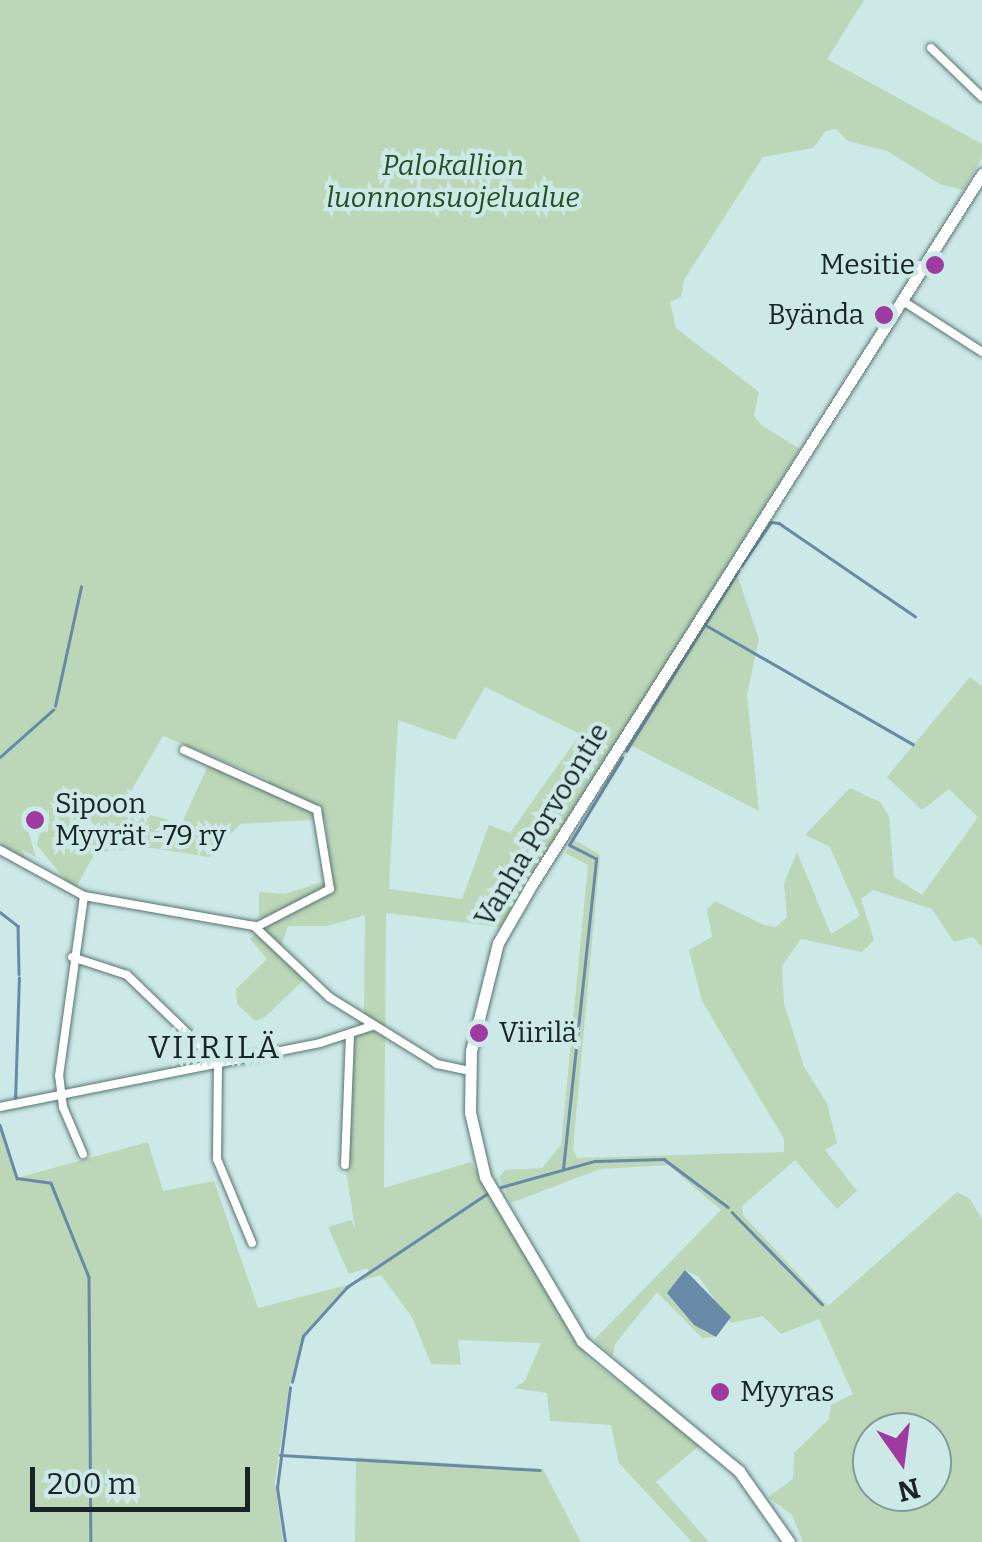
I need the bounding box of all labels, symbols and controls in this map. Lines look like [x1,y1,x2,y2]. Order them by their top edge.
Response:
park label: Palokallion luonnonsuojelualue [326,149,580,215]
place label: Mesitie [820,248,915,282]
marker: Mesitie [924,254,946,276]
place label: Byända [768,298,864,332]
marker: Byända [873,304,895,326]
street label: Vanha Porvoontie [468,717,616,933]
place label: Sipoon Myyrät -79 ry [55,787,226,853]
marker: Sipoon Myyrät -79 ry [24,809,46,831]
place label: Viirilä [499,1016,577,1050]
marker: Viirilä [468,1022,490,1044]
district label: VIIRILÄ [148,1028,282,1066]
place label: Myyras [740,1375,834,1409]
marker: Myyras [709,1381,731,1403]
north arrow [852,1412,952,1512]
scale bar [35,1447,255,1509]
text: 200 m [47,1466,136,1502]
text: N [894,1471,923,1508]

